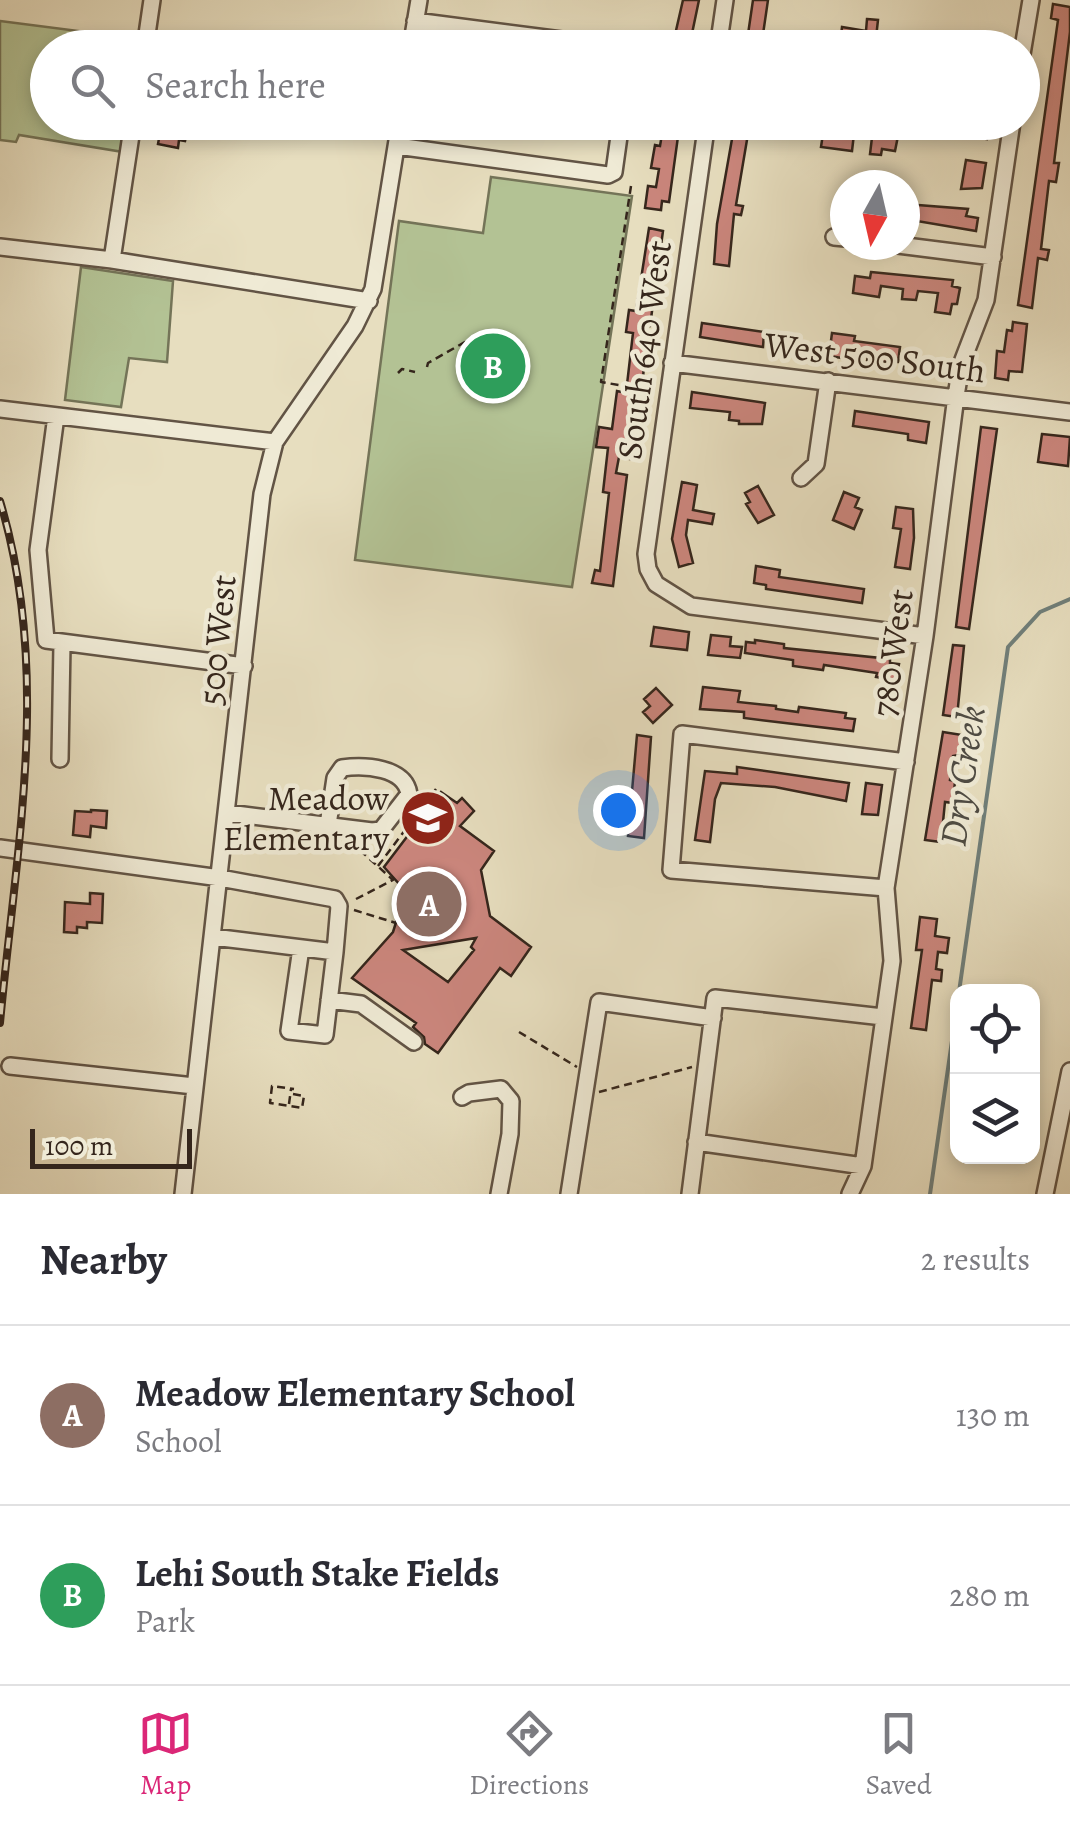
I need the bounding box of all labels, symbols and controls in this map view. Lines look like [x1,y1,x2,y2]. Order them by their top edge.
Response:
search box [30,30,1040,140]
icon: search [65,58,120,113]
text: Search here [145,59,326,111]
north arrow [830,170,920,260]
street label: South 640 West [605,238,683,462]
street label: West 500 South [761,320,988,394]
pin: B [460,328,526,404]
street label: 500 West [186,573,248,707]
street label: 780 West [859,586,925,720]
water label: Dry Creek [926,702,998,850]
place label: Meadow Elementary [223,774,389,862]
your location [593,785,644,836]
school or university icon: Meadow Elementary [398,788,458,848]
pin: A [396,866,462,942]
map controls [950,984,1040,1164]
button: locate [950,984,1040,1074]
button: layers [950,1074,1040,1164]
scale bar [30,1124,192,1168]
text: 100 m [45,1127,113,1165]
text: Nearby [40,1231,167,1288]
text: 2 results [921,1237,1030,1281]
text: Meadow Elementary School [135,1367,575,1419]
text: A [62,1393,83,1437]
text: 130 m [956,1393,1030,1437]
text: School [135,1419,222,1463]
text: Lehi South Stake Fields [135,1547,499,1599]
text: B [62,1573,83,1617]
text: 280 m [949,1573,1030,1617]
text: Park [135,1599,195,1643]
tab: Map [138,1706,193,1804]
tab: Directions [469,1706,589,1804]
tab: Saved [866,1706,932,1804]

